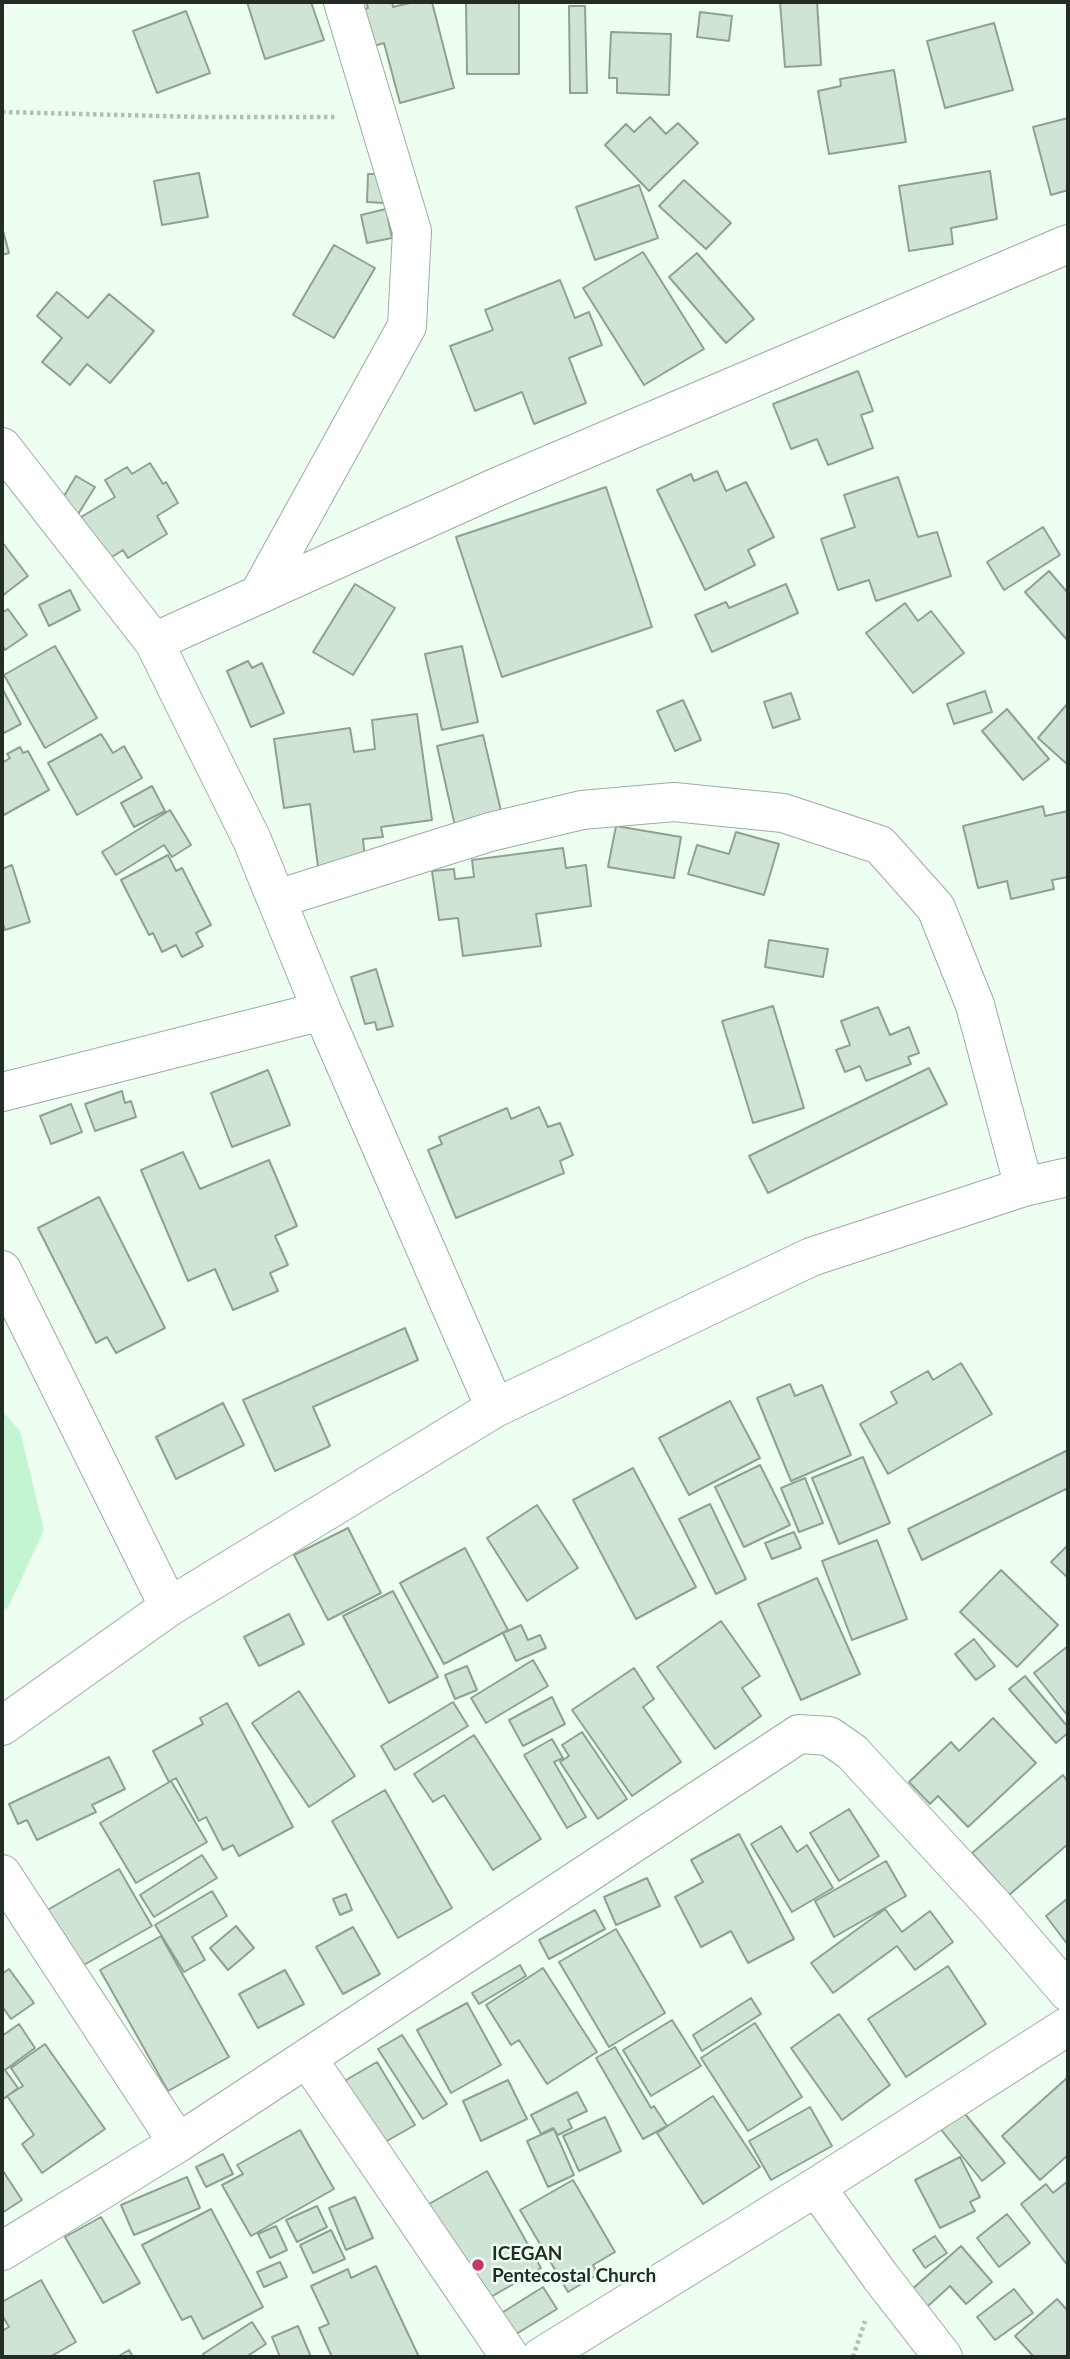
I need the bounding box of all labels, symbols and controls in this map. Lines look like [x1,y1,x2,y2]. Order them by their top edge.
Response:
place label: ICEGAN Pentecostal Church [492,2243,656,2287]
marker: ICEGAN Pentecostal Church [470,2257,486,2273]

